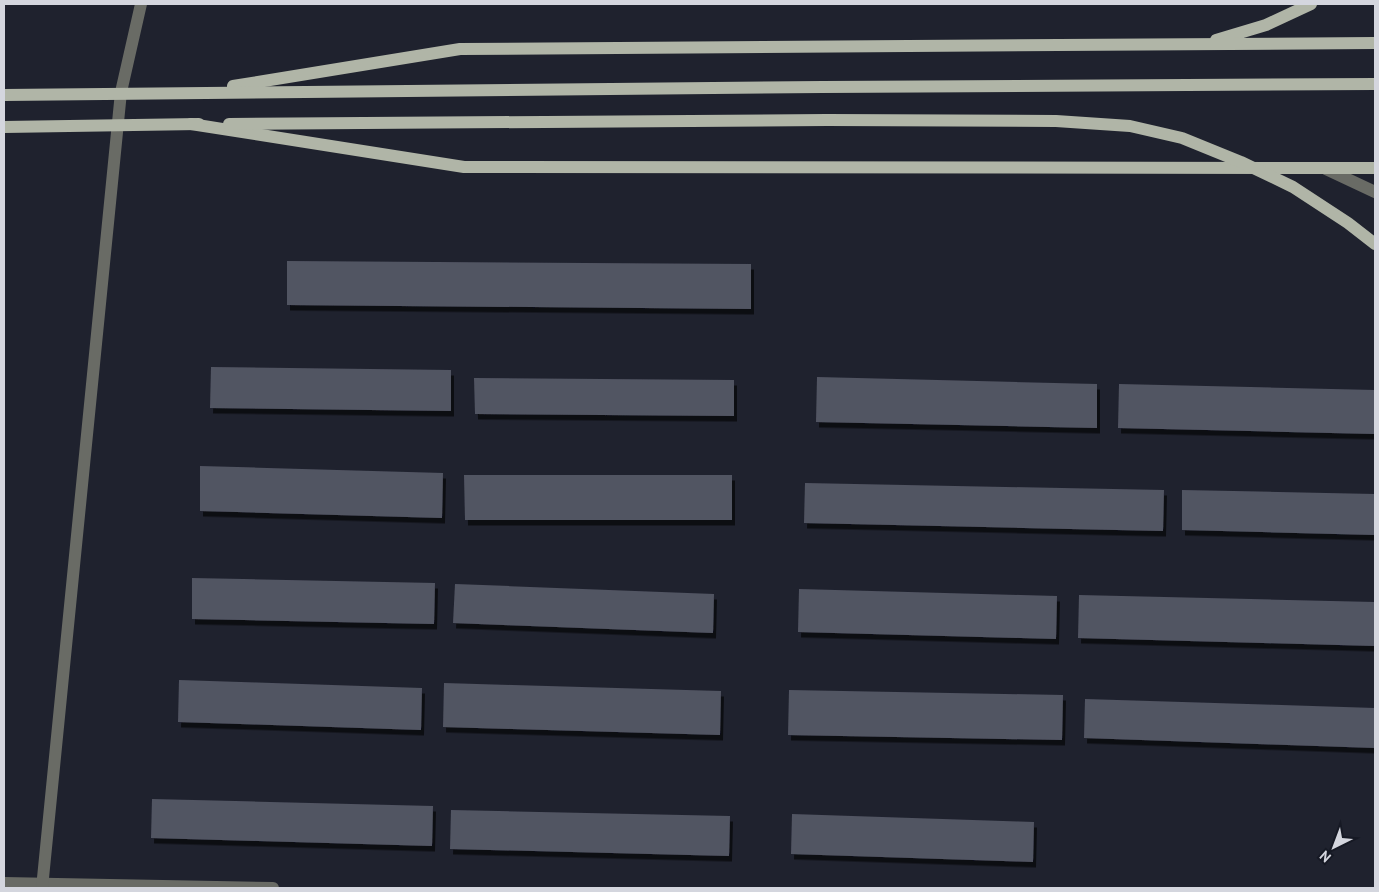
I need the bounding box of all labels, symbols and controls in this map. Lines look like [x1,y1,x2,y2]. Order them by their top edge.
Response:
north arrow [1309,822,1359,872]
text: N [1316,847,1335,866]

